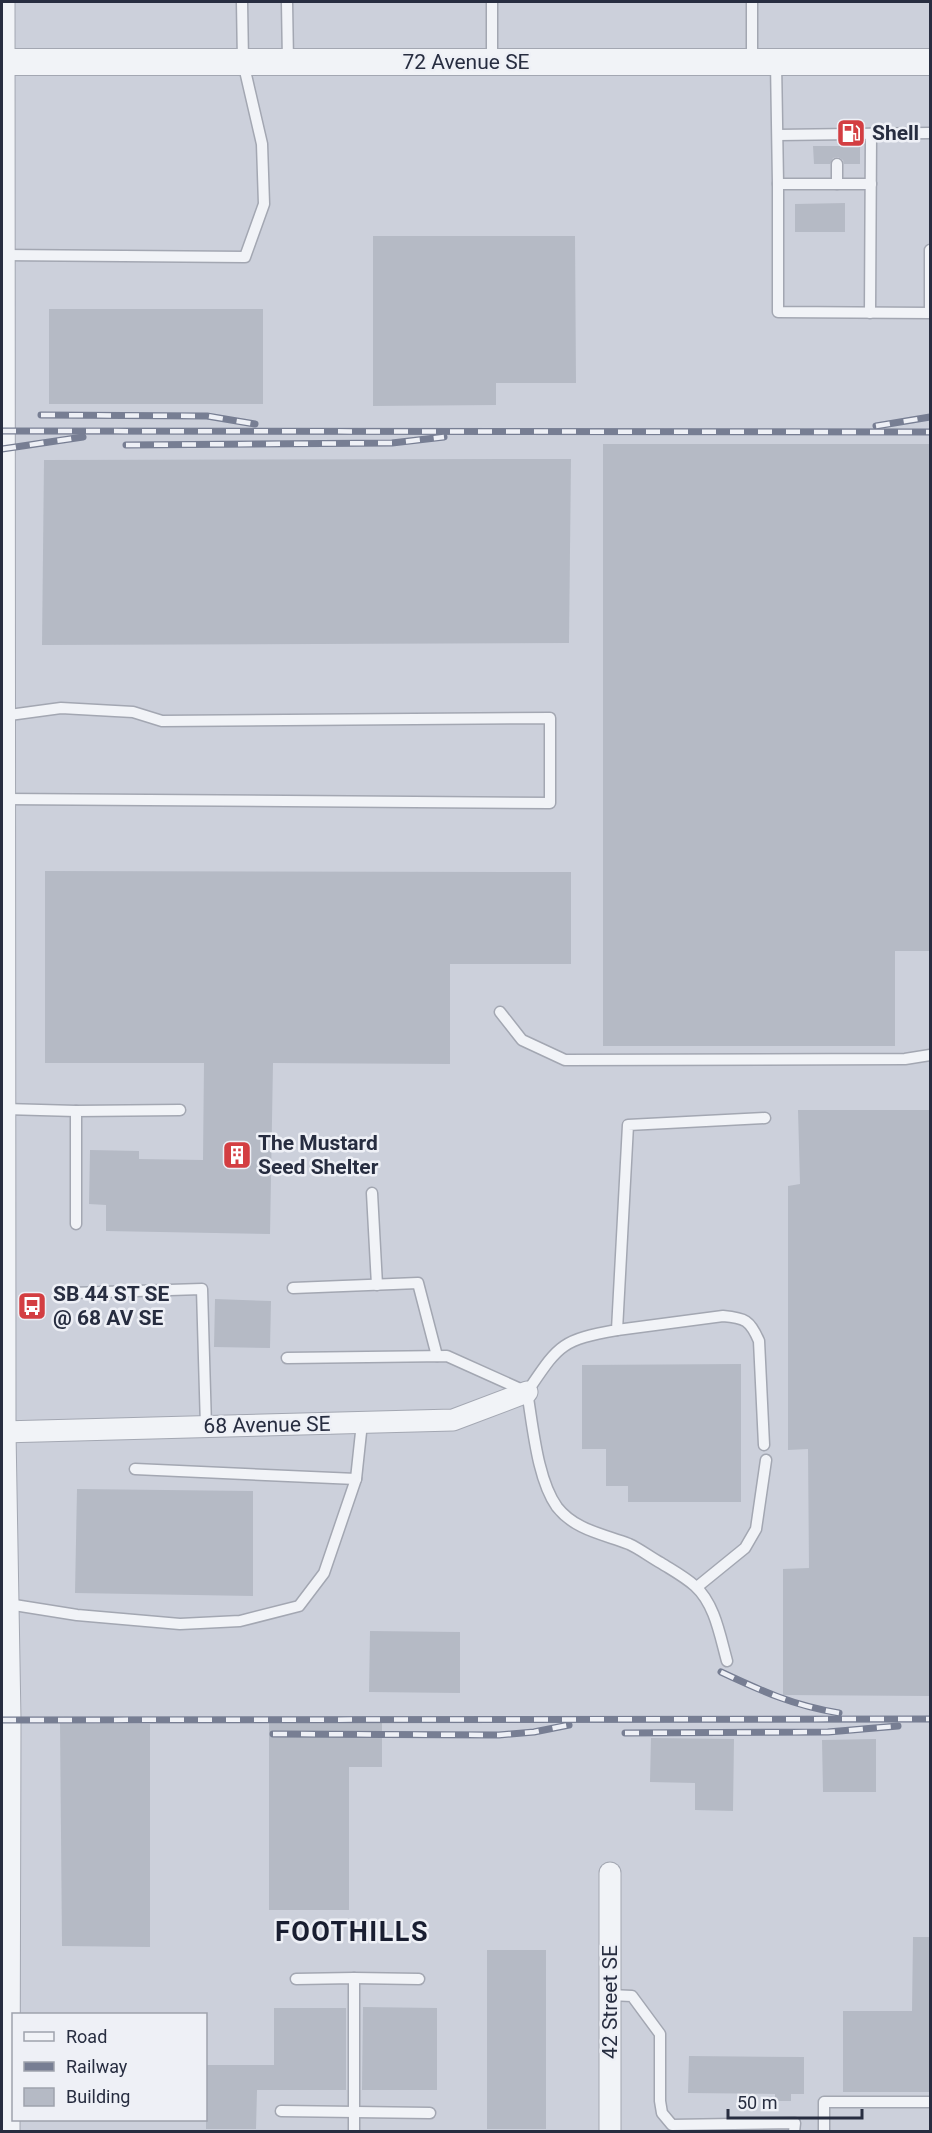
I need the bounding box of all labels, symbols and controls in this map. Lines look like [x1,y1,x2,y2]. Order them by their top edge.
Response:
street label: 72 Avenue SE [402,50,530,74]
fuel station icon: Shell [835,117,867,149]
place label: Shell [872,121,919,145]
place label: The Mustard Seed Shelter [258,1131,379,1179]
building icon: The Mustard Seed Shelter [221,1139,253,1171]
place label: SB 44 ST SE @ 68 AV SE [53,1282,169,1330]
bus stop icon: SB 44 ST SE @ 68 AV SE [16,1290,48,1322]
street label: 68 Avenue SE [203,1412,331,1438]
district label: FOOTHILLS [275,1916,429,1948]
street label: 42 Street SE [598,1945,622,2059]
legend [12,2013,207,2121]
text: Road [66,2026,107,2047]
text: Railway [66,2056,128,2077]
scale bar [728,2082,862,2120]
text: Building [66,2086,130,2107]
text: 50 m [737,2092,777,2113]

